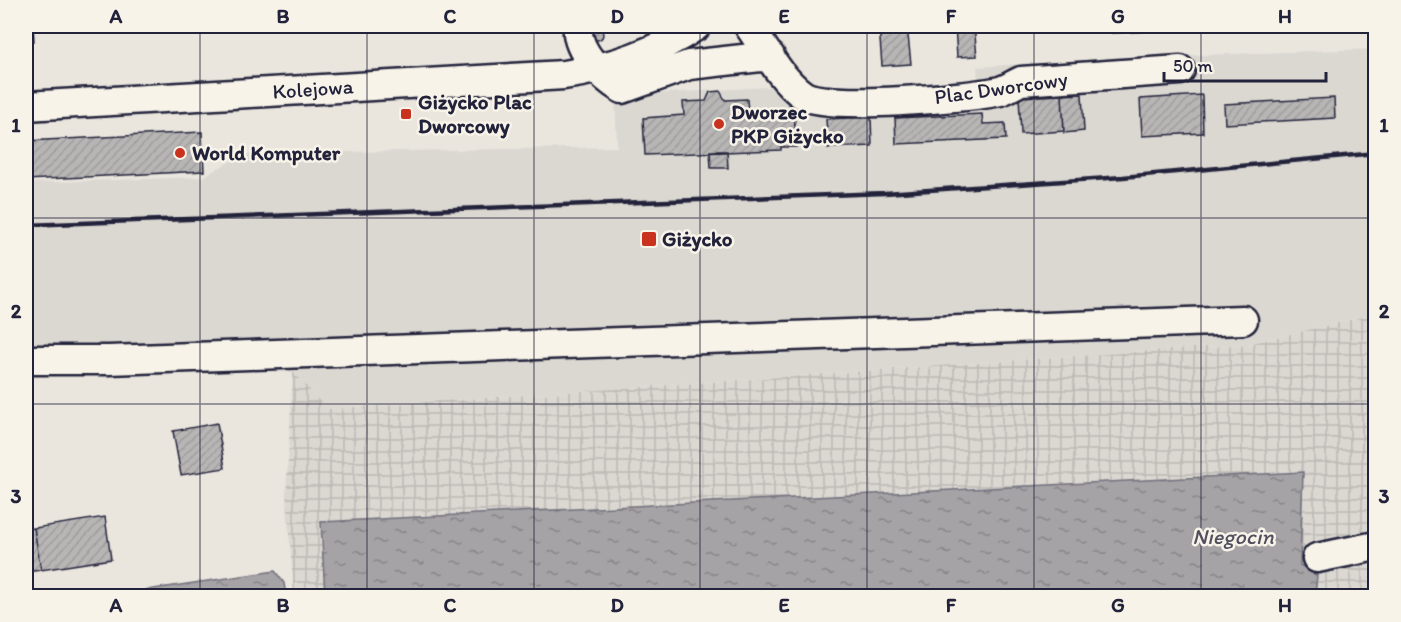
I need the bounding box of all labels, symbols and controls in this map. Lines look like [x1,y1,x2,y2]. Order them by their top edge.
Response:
text: A [109,4,123,28]
text: B [277,4,290,28]
text: C [444,4,457,28]
text: D [610,4,624,28]
text: E [778,4,790,28]
text: F [946,4,957,28]
text: G [1111,4,1125,28]
text: H [1278,4,1292,28]
scale bar [1164,45,1326,83]
text: 50 m [1173,55,1213,77]
street label: Plac Dworcowy [933,66,1069,109]
street label: Kolejowa [272,73,354,104]
place label: Giżycko Plac Dworcowy [418,89,532,139]
place label: Dworzec PKP Giżycko [731,99,844,149]
marker: Giżycko Plac Dworcowy [399,107,413,121]
text: 1 [11,113,21,137]
text: 1 [1379,113,1389,137]
marker: Dworzec PKP Giżycko [712,117,726,131]
place label: World Komputer [192,140,341,166]
marker: World Komputer [173,146,187,160]
place label: Giżycko [662,226,733,252]
marker: Giżycko [640,230,658,248]
text: 2 [11,299,22,323]
text: 2 [1379,299,1390,323]
text: 3 [11,484,22,508]
text: 3 [1379,484,1390,508]
water label: Niegocin [1192,523,1274,550]
text: A [109,593,123,617]
text: B [277,593,290,617]
text: C [444,593,457,617]
text: D [610,593,624,617]
text: E [778,593,790,617]
text: F [946,593,957,617]
text: G [1111,593,1125,617]
text: H [1278,593,1292,617]

